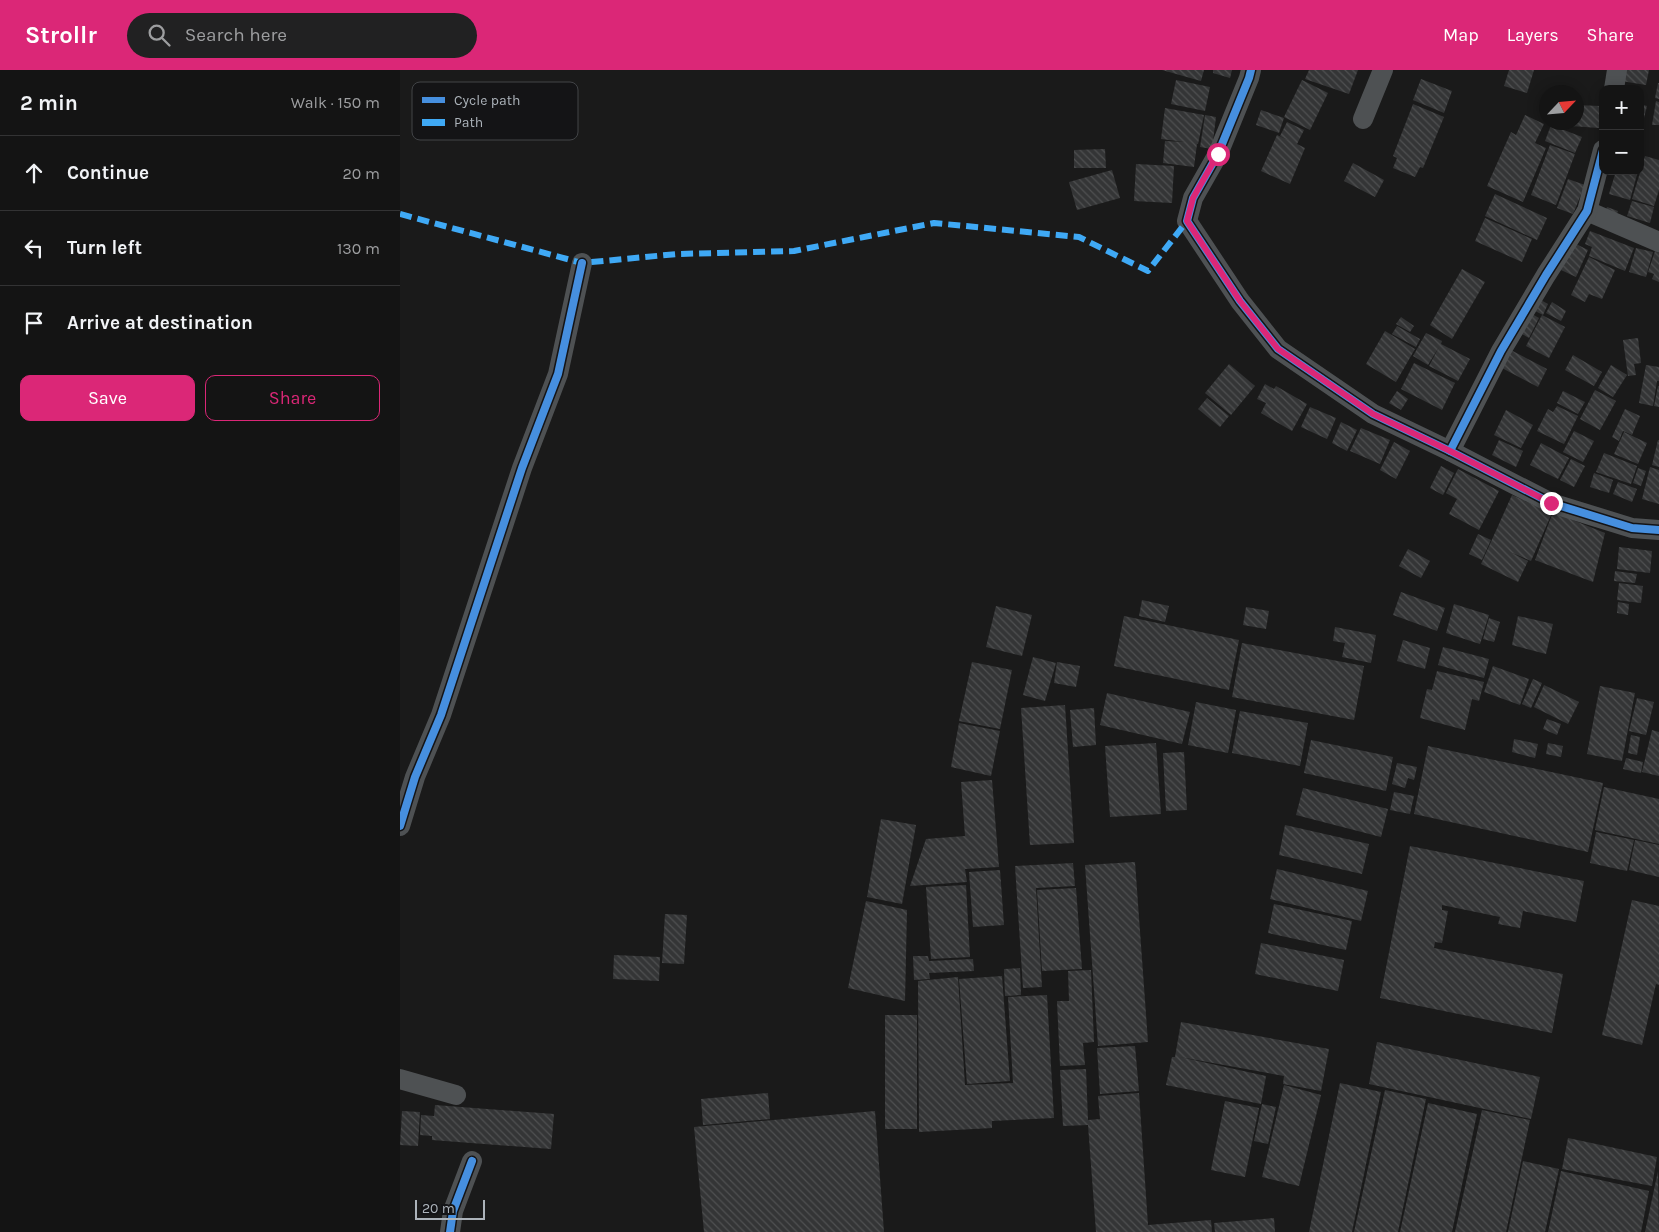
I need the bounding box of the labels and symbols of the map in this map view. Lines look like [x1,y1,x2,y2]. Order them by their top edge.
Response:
legend [412,82,578,140]
north arrow [1539,85,1584,130]
text: Cycle path [454,92,520,109]
text: Path [454,114,483,131]
route start [1207,143,1230,166]
route end [1540,492,1563,515]
scale bar [415,1197,485,1220]

